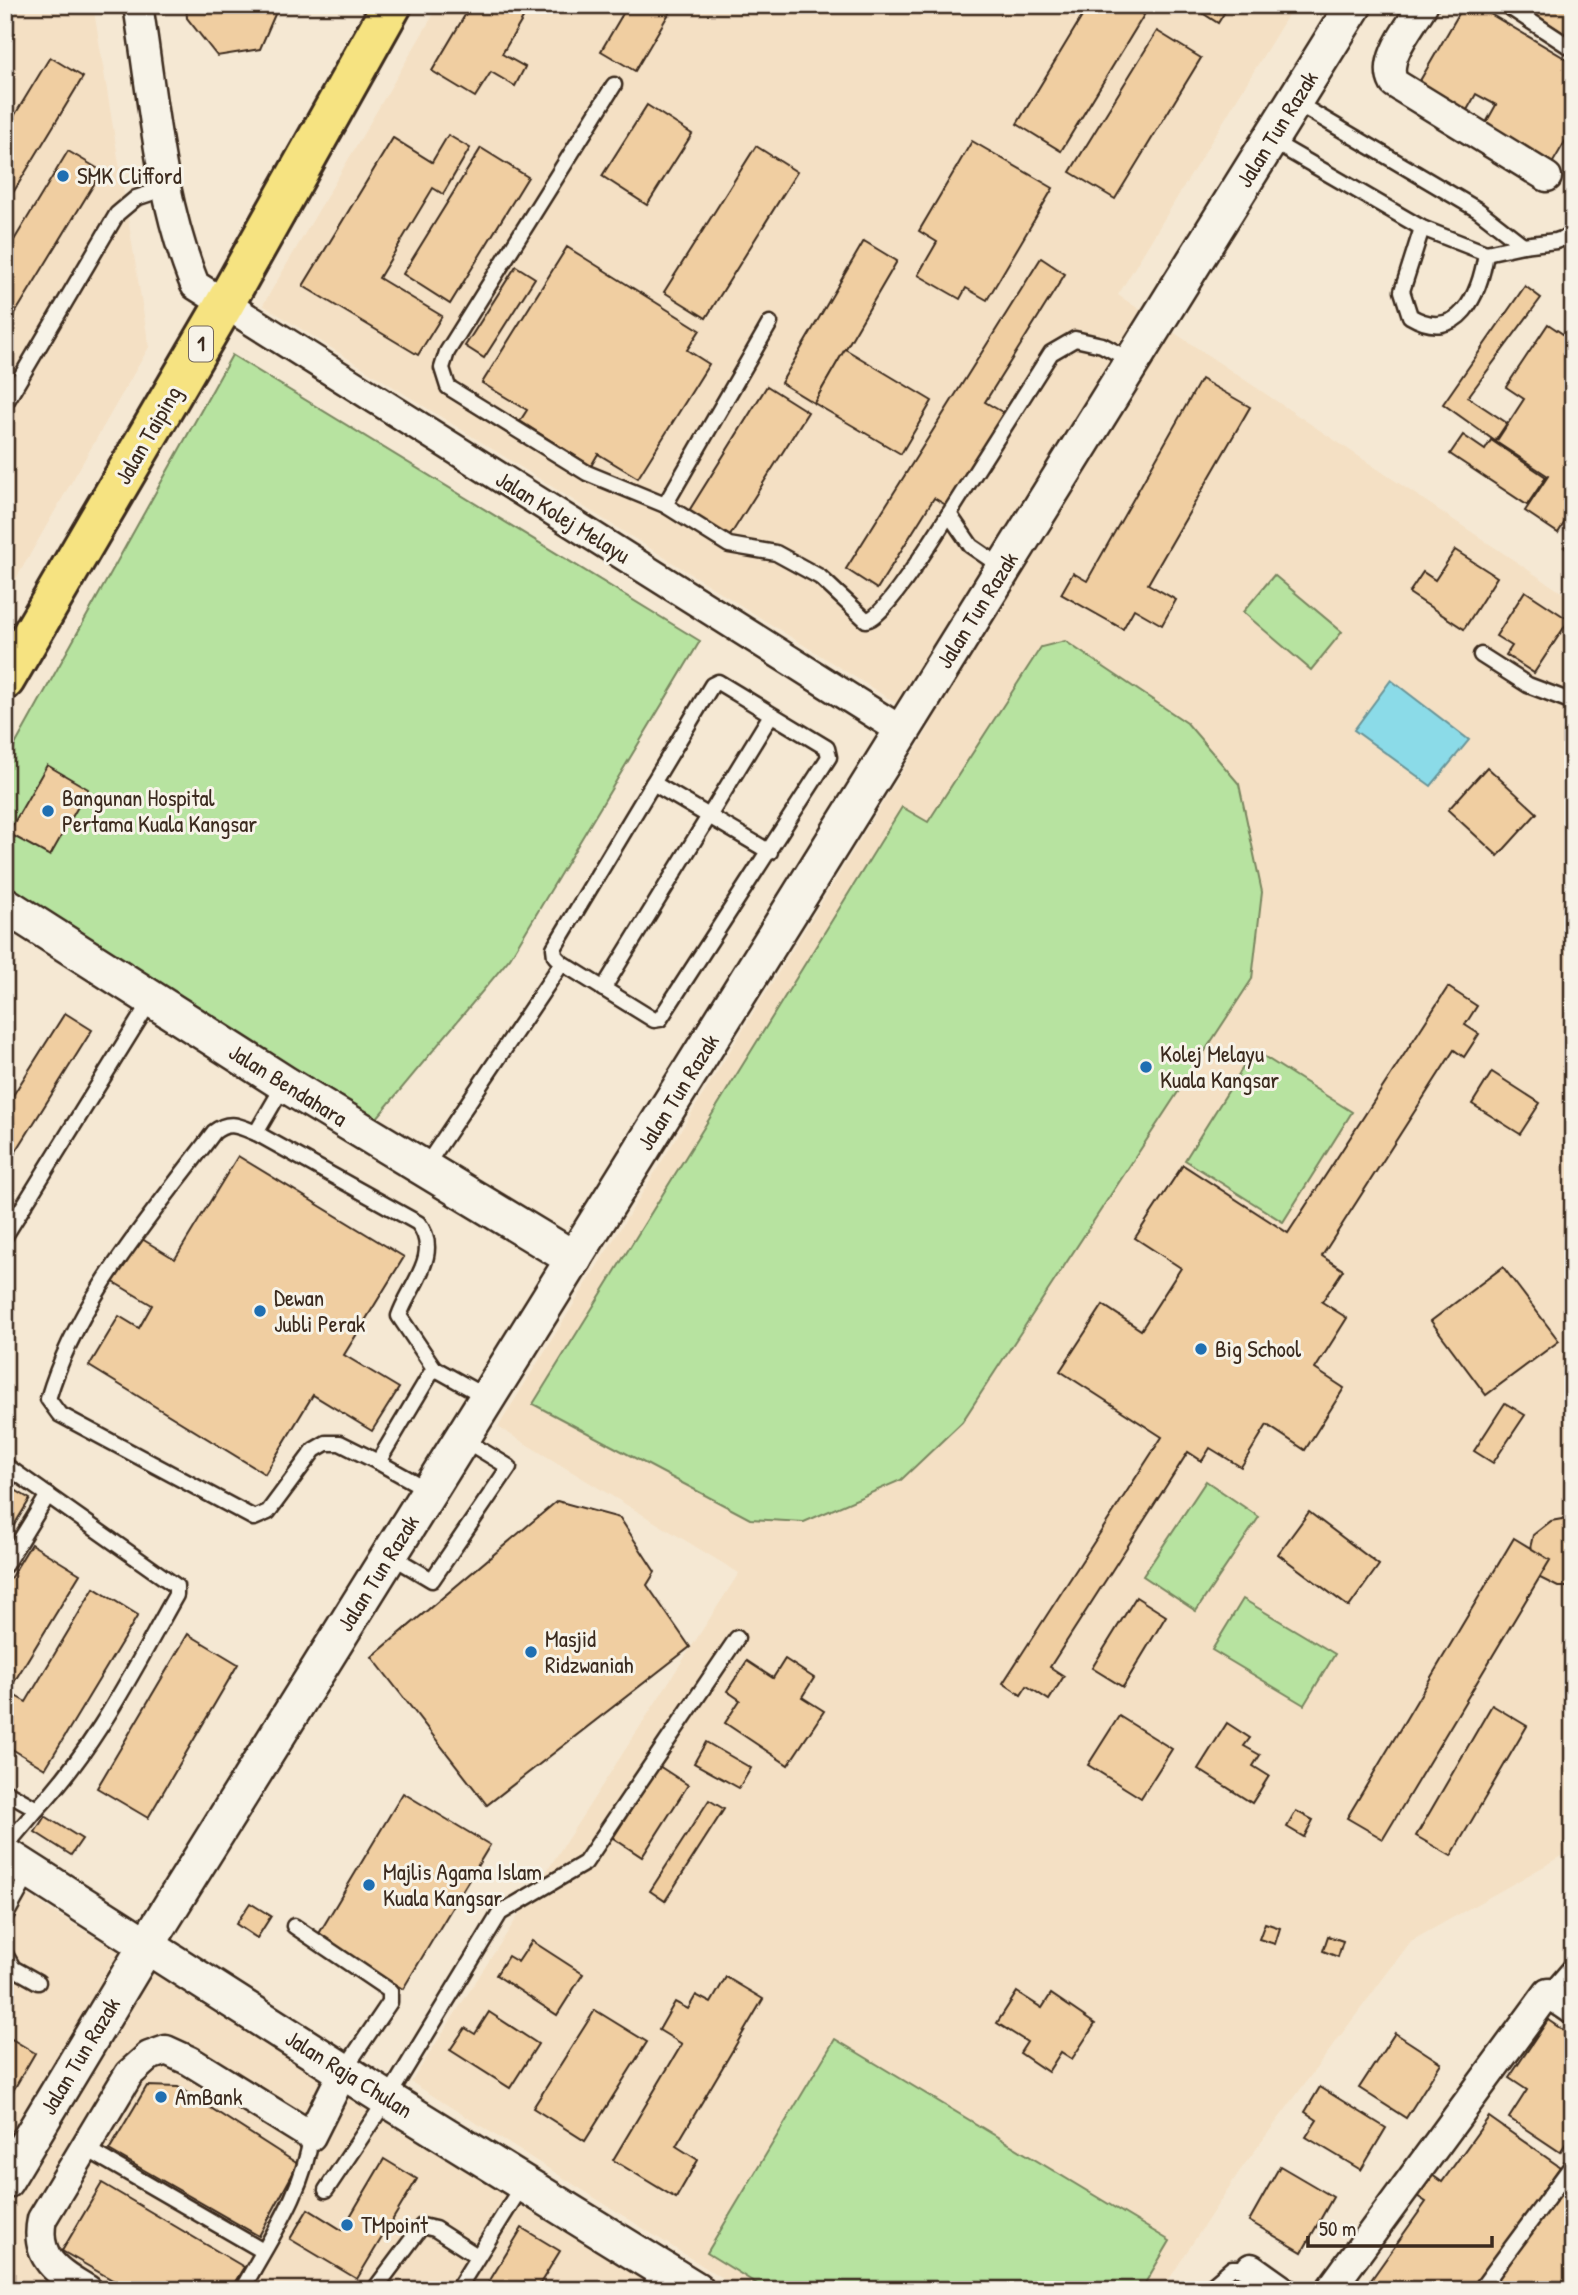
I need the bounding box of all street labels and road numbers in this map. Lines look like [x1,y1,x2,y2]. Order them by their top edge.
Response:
street label: Jalan Tun Razak [1228,64,1325,193]
road number: 1 [189,326,213,362]
street label: Jalan Taiping [107,380,188,490]
street label: Jalan Kolej Melayu [490,463,636,570]
street label: Jalan Tun Razak [928,545,1025,674]
street label: Jalan Tun Razak [629,1027,726,1156]
street label: Jalan Bendahara [223,1036,353,1133]
street label: Jalan Tun Razak [329,1508,426,1637]
street label: Jalan Tun Razak [32,1991,127,2120]
street label: Jalan Raja Chulan [280,2022,419,2125]

